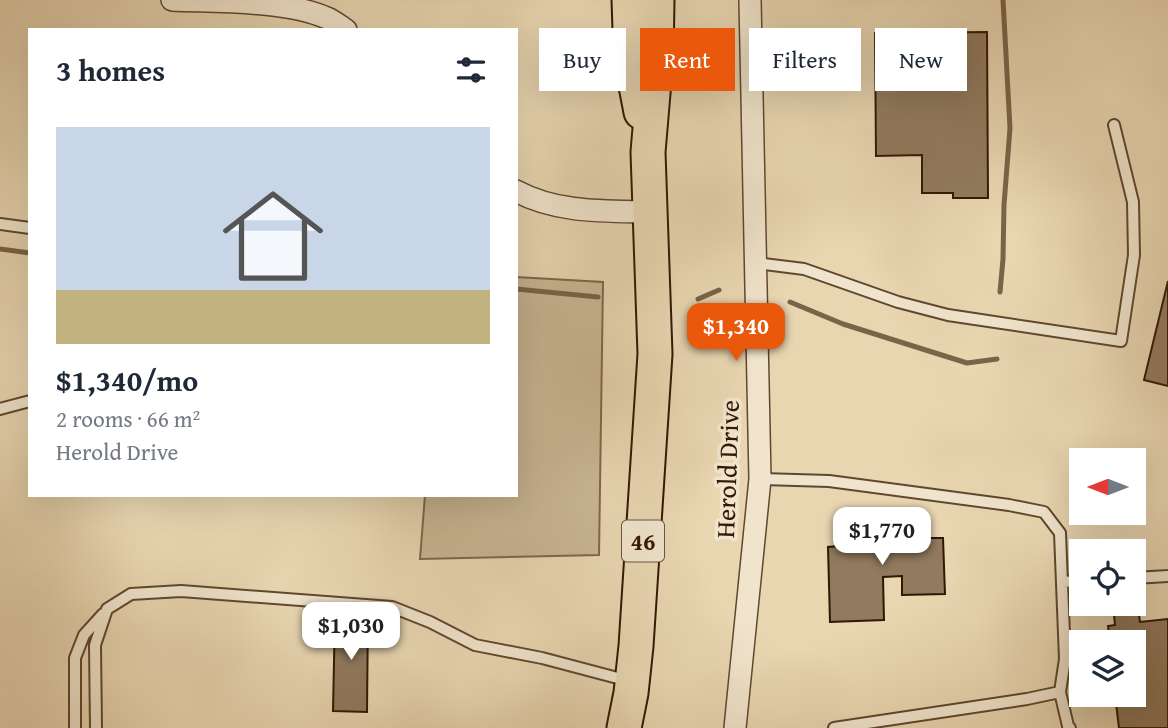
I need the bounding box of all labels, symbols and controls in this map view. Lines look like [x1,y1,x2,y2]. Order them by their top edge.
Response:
chip: Buy [539,28,626,91]
chip: Rent [640,28,735,91]
chip: Filters [749,28,861,91]
chip: New [875,28,967,91]
text: 3 homes [56,48,165,92]
icon: filters [452,51,490,89]
icon: home [210,173,336,299]
pin: $1,340 [679,304,793,363]
text: $1,340 [703,309,769,342]
text: $1,340/mo [56,358,198,402]
street label: Herold Drive [705,399,749,539]
text: 2 rooms · 66 m² [56,402,200,435]
text: Herold Drive [56,435,178,468]
north arrow [1069,448,1146,525]
map controls [1069,448,1146,707]
pin: $1,770 [825,508,939,567]
text: $1,770 [849,513,915,546]
road number: 46 [622,520,664,562]
button: locate [1069,539,1146,616]
pin: $1,030 [294,602,408,662]
text: $1,030 [318,608,384,641]
button: layers [1069,630,1146,707]

